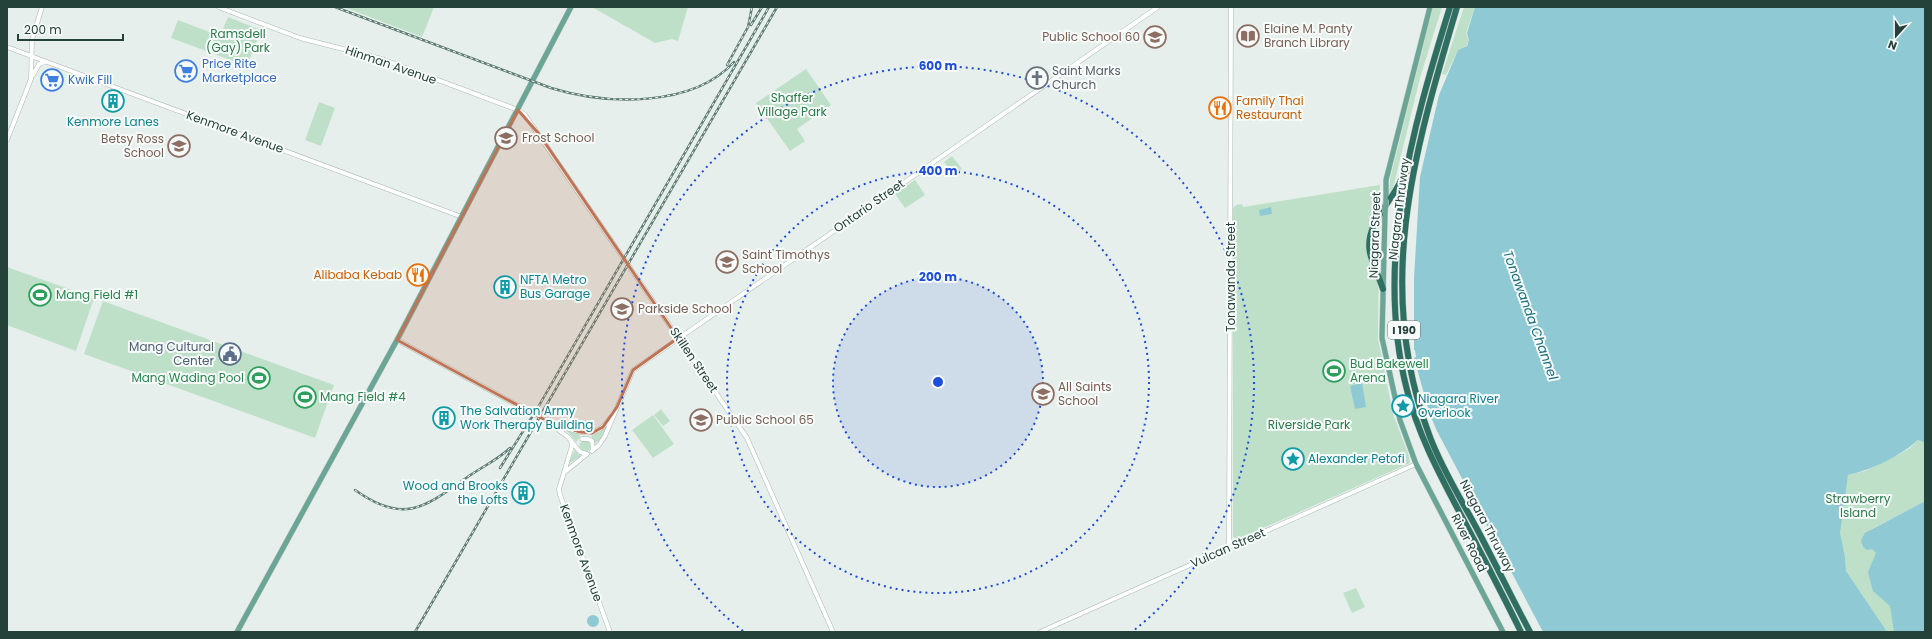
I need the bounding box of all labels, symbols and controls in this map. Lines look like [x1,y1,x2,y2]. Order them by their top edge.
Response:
scale bar [18,16,123,42]
north arrow [1876,16,1916,56]
place label: Elaine M. Panty Branch Library [1264,20,1353,51]
text: 200 m [24,21,62,38]
library icon: Elaine M. Panty Branch Library [1235,23,1261,49]
school or university icon: Public School 60 [1142,24,1168,50]
park label: Ramsdell (Gay) Park [206,25,271,56]
place label: Public School 60 [1042,28,1140,45]
text: N [1886,36,1899,54]
street label: Hinman Avenue [343,41,439,88]
place label: Price Rite Marketplace [202,55,277,86]
text: 600 m [919,57,958,74]
supermarket icon: Price Rite Marketplace [173,58,199,84]
place label: Saint Marks Church [1052,62,1121,93]
church icon: Saint Marks Church [1024,65,1050,91]
supermarket icon: Kwik Fill [39,67,65,93]
place label: Kwik Fill [68,71,112,88]
building icon: Kenmore Lanes [100,88,126,114]
park label: Shaffer Village Park [757,89,828,120]
place label: Family Thai Restaurant [1236,92,1304,123]
restaurant icon: Family Thai Restaurant [1207,95,1233,121]
street label: Kenmore Avenue [184,106,286,157]
place label: Kenmore Lanes [67,113,159,130]
school or university icon: Frost School [493,125,519,151]
place label: Frost School [522,129,594,146]
place label: Betsy Ross School [101,130,164,161]
school or university icon: Betsy Ross School [166,133,192,159]
street label: Niagara Thruway [1384,157,1413,261]
text: 400 m [918,162,958,179]
street label: Ontario Street [830,175,908,236]
street label: Niagara Street [1364,191,1385,279]
street label: Tonawanda Street [1222,222,1239,332]
place label: Saint Timothys School [742,246,830,277]
water label: Tonawanda Channel [1498,248,1563,383]
school or university icon: Saint Timothys School [714,249,740,275]
restaurant icon: Alibaba Kebab [405,262,431,288]
place label: Alibaba Kebab [313,266,402,283]
text: 200 m [919,268,957,285]
place label: NFTA Metro Bus Garage [520,271,590,302]
building icon: NFTA Metro Bus Garage [492,274,518,300]
sports icon: Mang Field #1 [27,282,53,308]
place label: Mang Field #1 [56,286,138,303]
school or university icon: Parkside School [609,296,635,322]
place label: Parkside School [638,300,732,317]
road number: I 190 [1388,321,1420,339]
street label: Skillen Street [666,324,723,396]
place label: Mang Cultural Center [129,338,215,369]
public building icon: Mang Cultural Center [217,341,243,367]
place label: Bud Bakewell Arena [1350,355,1429,386]
sports icon: Bud Bakewell Arena [1321,358,1347,384]
sports icon: Mang Wading Pool [246,365,272,391]
place label: Mang Wading Pool [131,369,244,386]
centre of rings [931,375,945,389]
place label: All Saints School [1058,378,1112,409]
school or university icon: All Saints School [1030,381,1056,407]
sports icon: Mang Field #4 [292,384,318,410]
place label: Mang Field #4 [320,388,406,405]
place label: Niagara River Overlook [1418,390,1499,421]
place icon: Niagara River Overlook [1390,393,1416,419]
place label: The Salvation Army Work Therapy Building [460,402,593,433]
building icon: The Salvation Army Work Therapy Building [431,405,457,431]
school or university icon: Public School 65 [688,407,714,433]
place label: Public School 65 [716,411,814,428]
park label: Riverside Park [1268,416,1351,433]
place icon: Alexander Petofi [1280,446,1306,472]
place label: Alexander Petofi [1308,450,1405,467]
street label: Niagara Thruway [1456,476,1519,575]
place label: Wood and Brooks the Lofts [403,477,508,508]
building icon: Wood and Brooks the Lofts [510,480,536,506]
park label: Strawberry Island [1825,490,1891,521]
street label: Kenmore Avenue [556,502,607,604]
street label: River Road [1448,511,1491,575]
street label: Vulcan Street [1188,523,1268,572]

